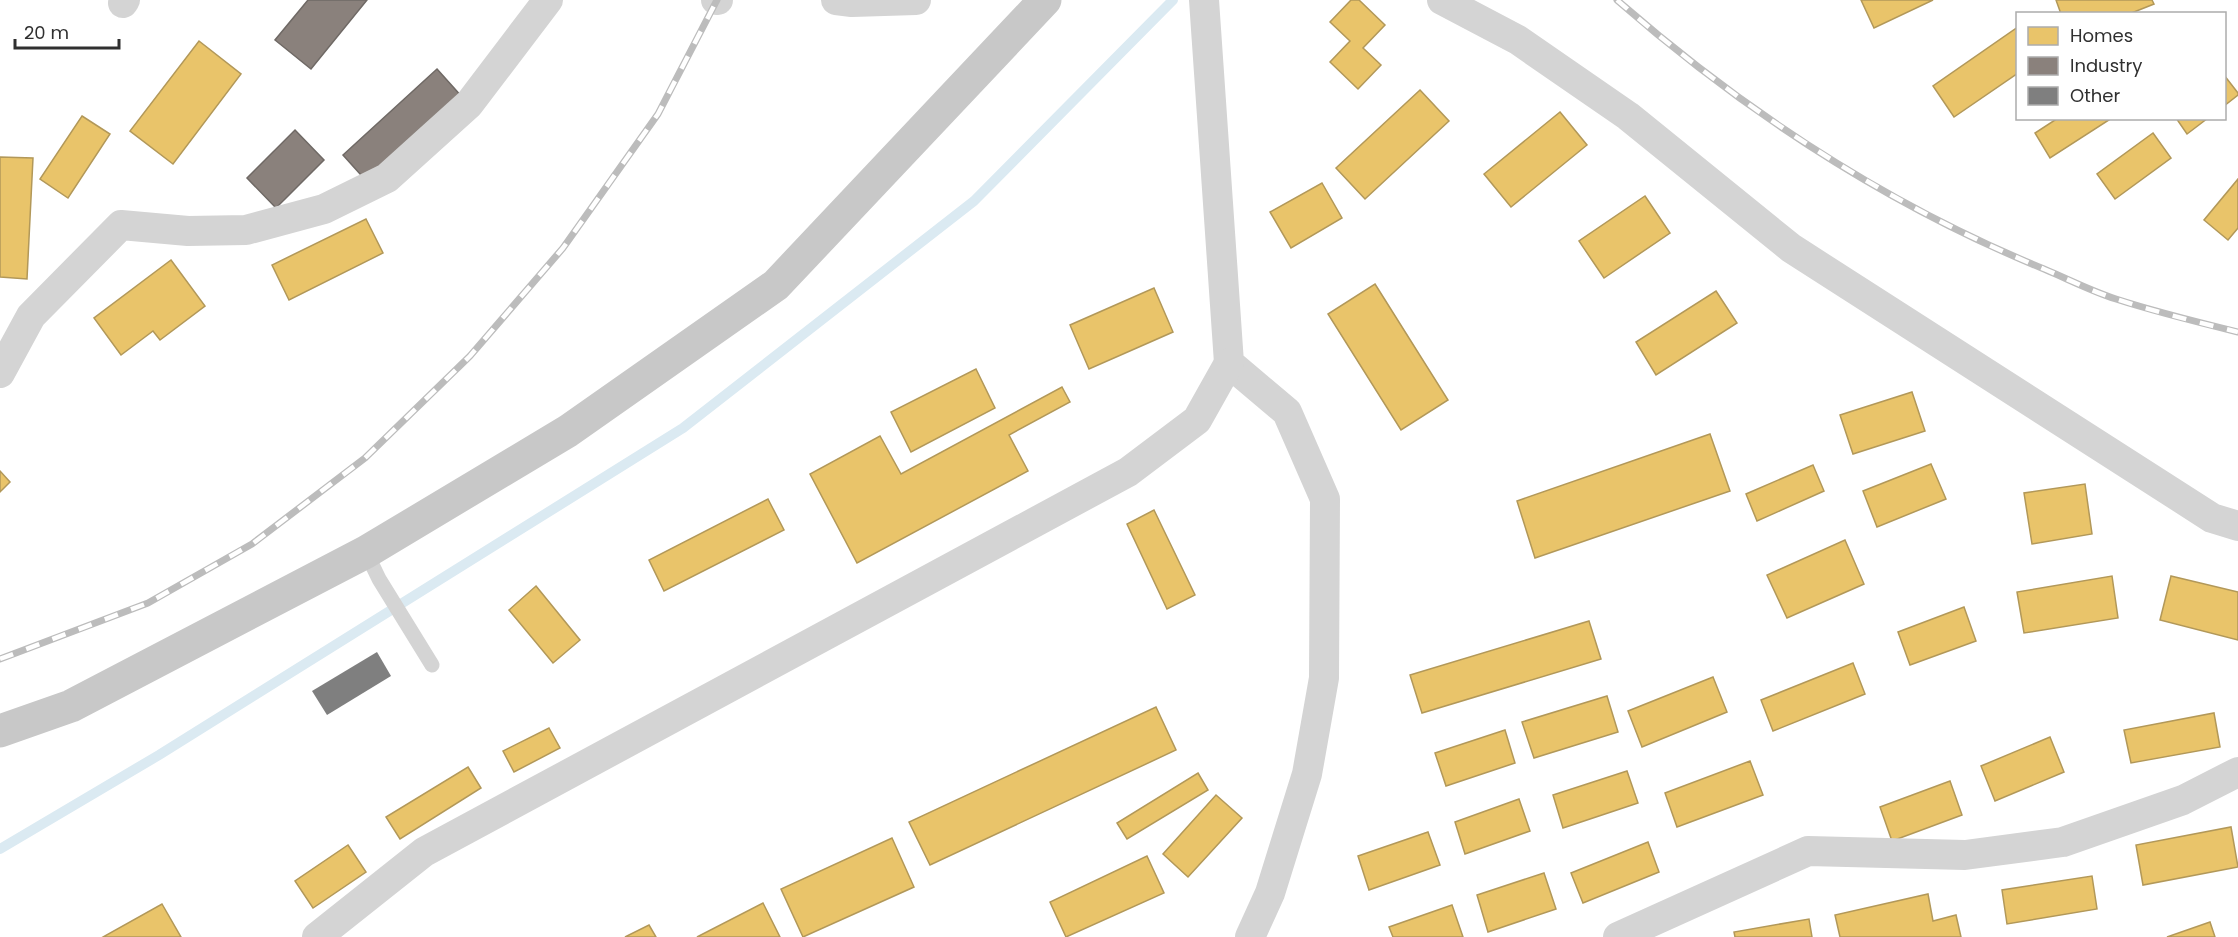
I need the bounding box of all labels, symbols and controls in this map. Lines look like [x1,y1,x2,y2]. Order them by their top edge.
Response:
scale bar [15,12,118,50]
legend [2016,12,2226,120]
text: 20 m [24,20,69,45]
text: Homes [2070,23,2133,48]
text: Industry [2070,53,2142,78]
text: Other [2070,83,2120,108]

